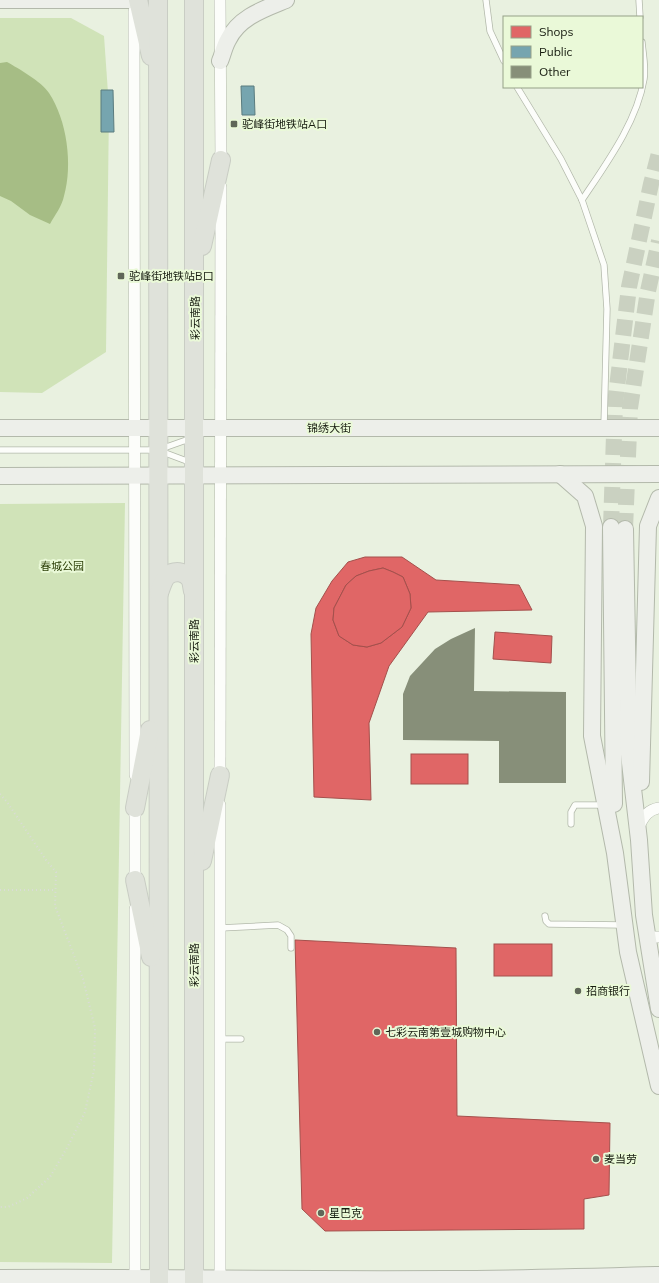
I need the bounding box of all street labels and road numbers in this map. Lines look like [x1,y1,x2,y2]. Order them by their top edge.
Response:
street label: 彩云南路 [188,296,202,340]
street label: 锦绣大街 [307,421,351,435]
street label: 彩云南路 [187,619,201,663]
street label: 彩云南路 [187,943,201,987]

